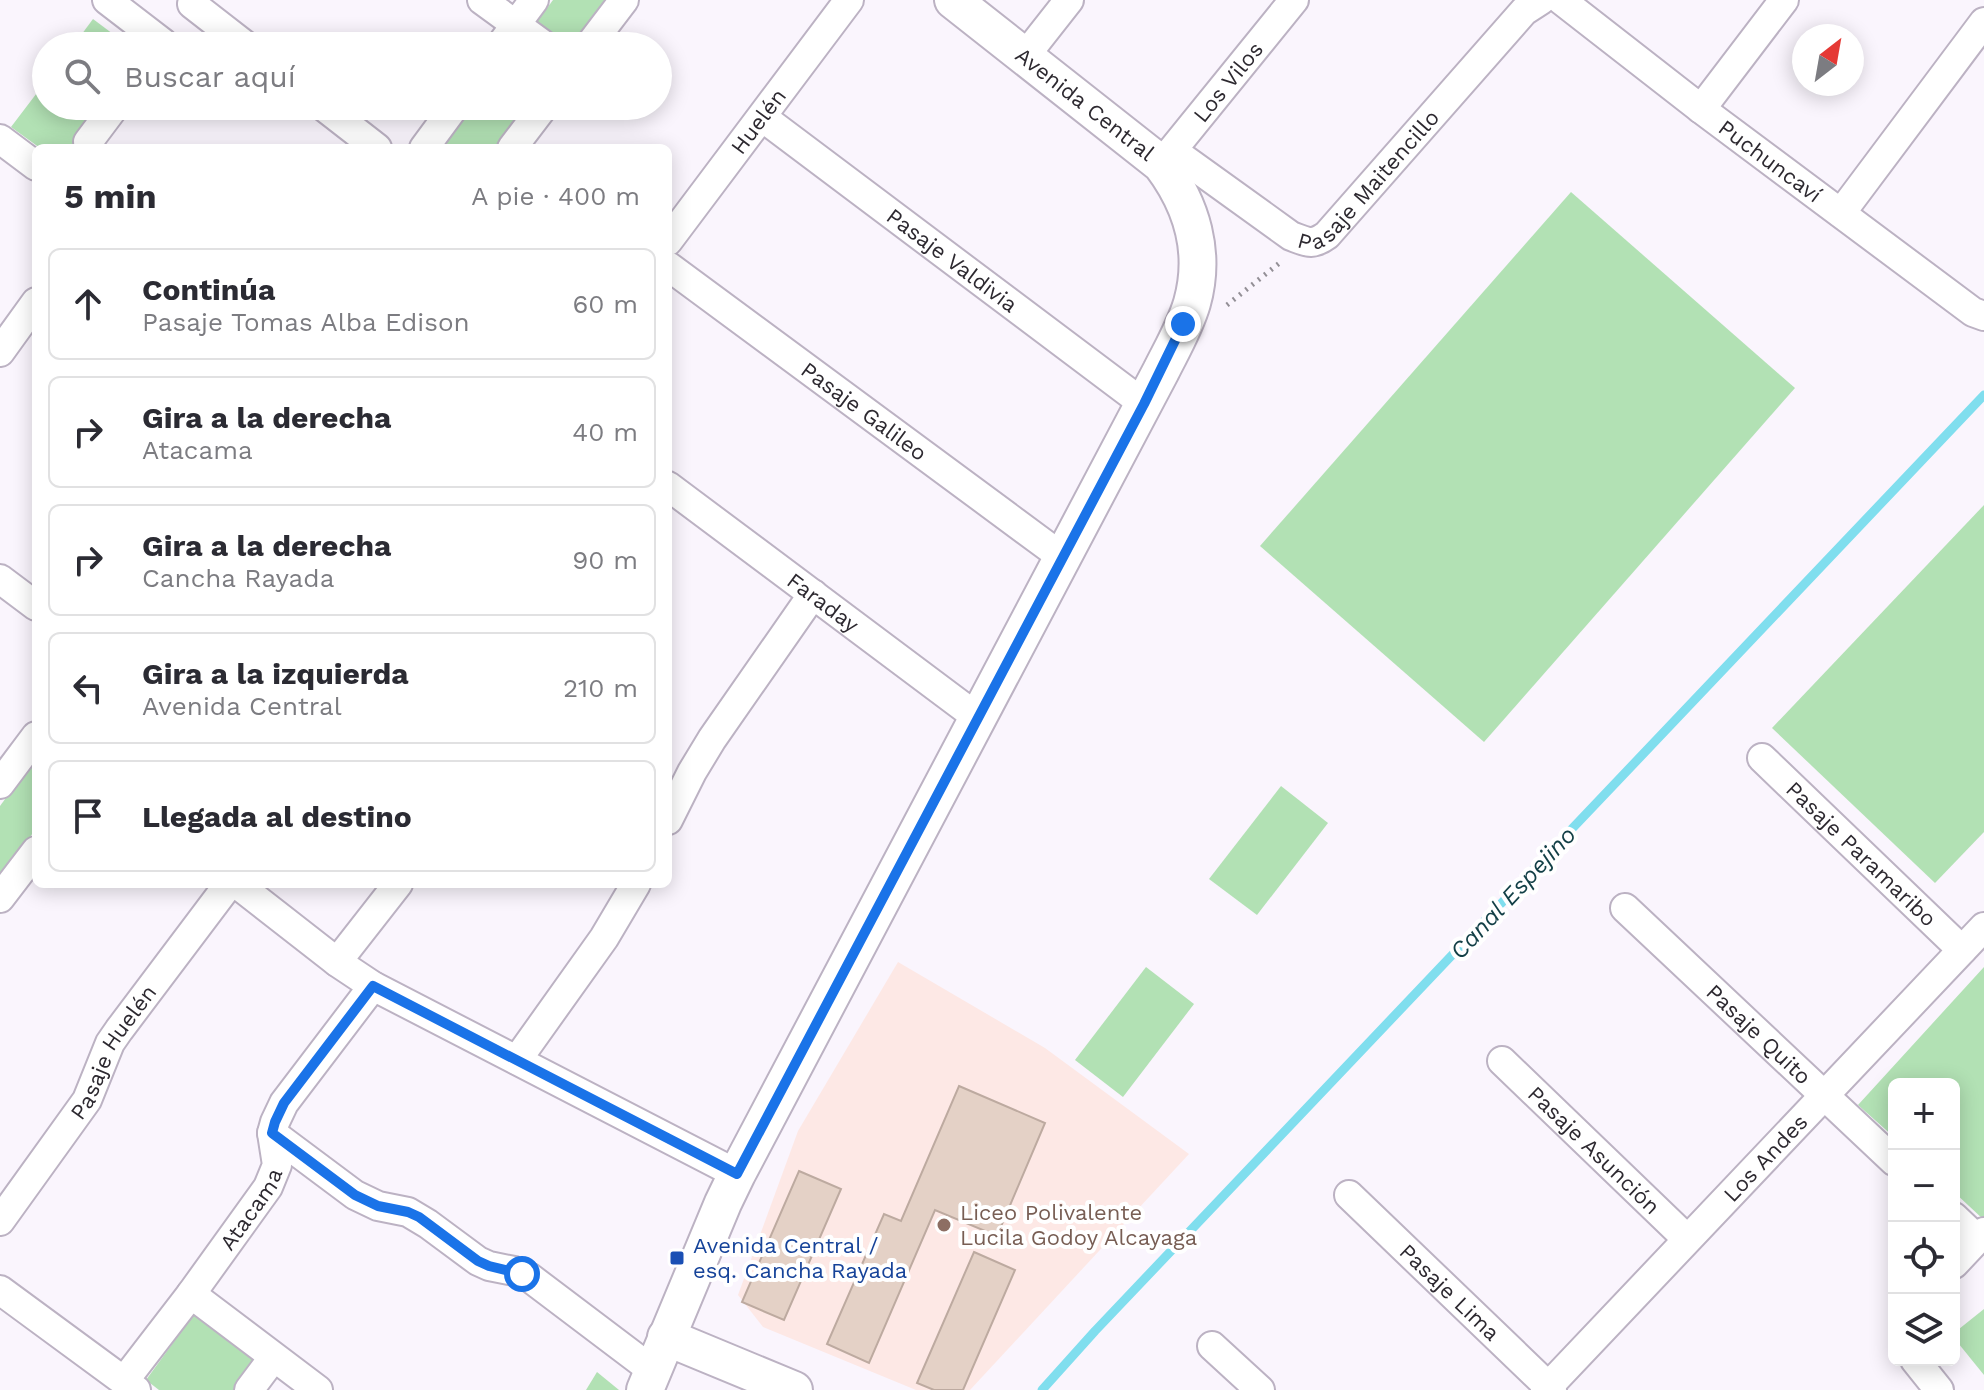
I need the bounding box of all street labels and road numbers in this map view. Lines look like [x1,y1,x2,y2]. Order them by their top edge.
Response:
street label: Los Vilos [1188,36,1268,127]
street label: Avenida Central [1011,42,1159,166]
street label: Huelén [725,83,791,159]
street label: Pasaje Maitencillo [1295,105,1444,255]
street label: Puchuncaví [1714,114,1827,207]
street label: Pasaje Valdivia [882,203,1022,317]
street label: Pasaje Galileo [797,356,932,465]
street label: Faraday [783,567,864,637]
street label: Pasaje Paramaribo [1781,776,1942,931]
street label: Pasaje Quito [1702,979,1817,1089]
street label: Pasaje Huelén [65,980,161,1124]
street label: Pasaje Asunción [1523,1081,1665,1219]
street label: Los Andes [1718,1109,1812,1206]
street label: Atacama [214,1165,287,1255]
street label: Pasaje Lima [1395,1238,1505,1345]

